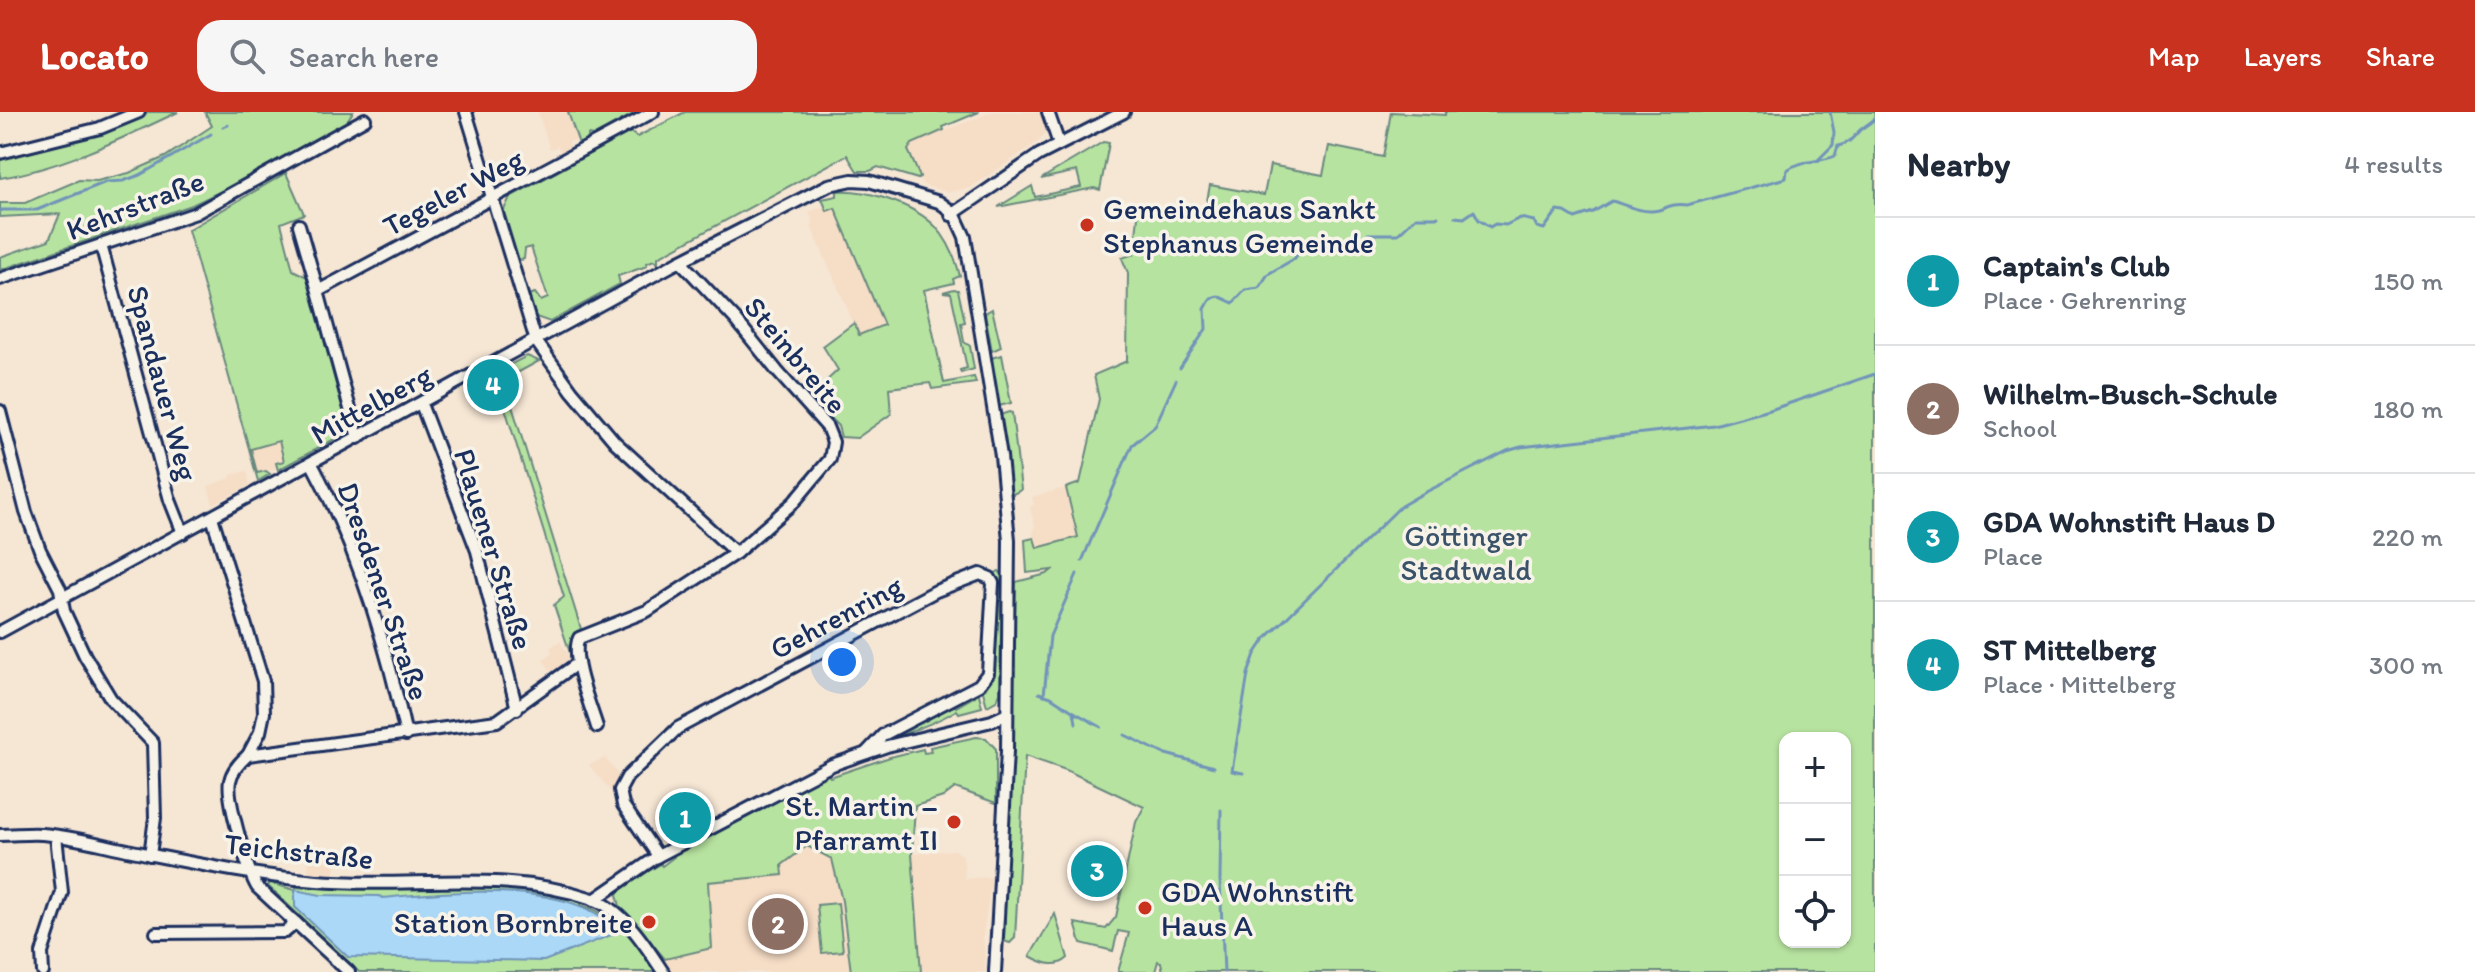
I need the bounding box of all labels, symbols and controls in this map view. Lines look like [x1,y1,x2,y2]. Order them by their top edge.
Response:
search box [197,20,757,92]
text: Locato [40,33,149,79]
icon: search [225,34,269,78]
text: Search here [289,38,439,75]
text: Map [2148,39,2200,73]
text: Layers [2244,39,2322,73]
text: Share [2366,39,2435,73]
street label: Tegeler Weg [376,139,530,244]
text: Nearby [1907,144,2010,185]
text: 4 results [2344,148,2443,180]
street label: Kehrstraße [61,162,209,248]
place label: Gemeindehaus Sankt Stephanus Gemeinde [1103,190,1376,261]
marker: Gemeindehaus Sankt Stephanus Gemeinde [1078,216,1096,234]
text: Captain's Club [1983,247,2170,284]
text: 1 [1927,265,1939,297]
text: 150 m [2374,265,2443,297]
street label: Spandauer Weg [119,282,207,485]
text: Place · Gehrenring [1983,284,2186,316]
street label: Steinbreite [736,289,856,421]
street label: Mittelberg [304,355,439,452]
pin: 4 [467,355,519,415]
text: Wilhelm-Busch-Schule [1983,375,2278,412]
text: 2 [1926,393,1940,425]
text: 180 m [2373,393,2443,425]
text: School [1983,412,2057,444]
street label: Plauener Straße [446,444,542,654]
street label: Dresdener Straße [329,477,439,705]
text: GDA Wohnstift Haus D [1983,503,2275,540]
park label: Göttinger Stadtwald [1400,517,1532,588]
text: 3 [1926,521,1940,553]
text: 220 m [2372,521,2443,553]
text: Place [1983,540,2043,572]
street label: Gehrenring [763,566,909,667]
text: ST Mittelberg [1983,631,2156,668]
your location [822,642,862,682]
text: 4 [1925,649,1941,681]
text: 300 m [2369,649,2443,681]
text: Place · Mittelberg [1983,668,2176,700]
map controls [1779,732,1851,948]
button: + [1779,732,1851,804]
place label: St. Martin – Pfarramt II [785,787,938,858]
pin: 1 [659,788,711,848]
button: − [1779,804,1851,876]
marker: St. Martin – Pfarramt II [945,813,963,831]
street label: Teichstraße [223,825,375,877]
pin: 3 [1071,841,1123,901]
place label: GDA Wohnstift Haus A [1161,873,1354,944]
button: locate [1779,876,1851,948]
pin: 2 [752,894,804,954]
marker: GDA Wohnstift Haus A [1136,899,1154,917]
place label: Station Bornbreite [394,904,633,941]
marker: Station Bornbreite [640,913,658,931]

